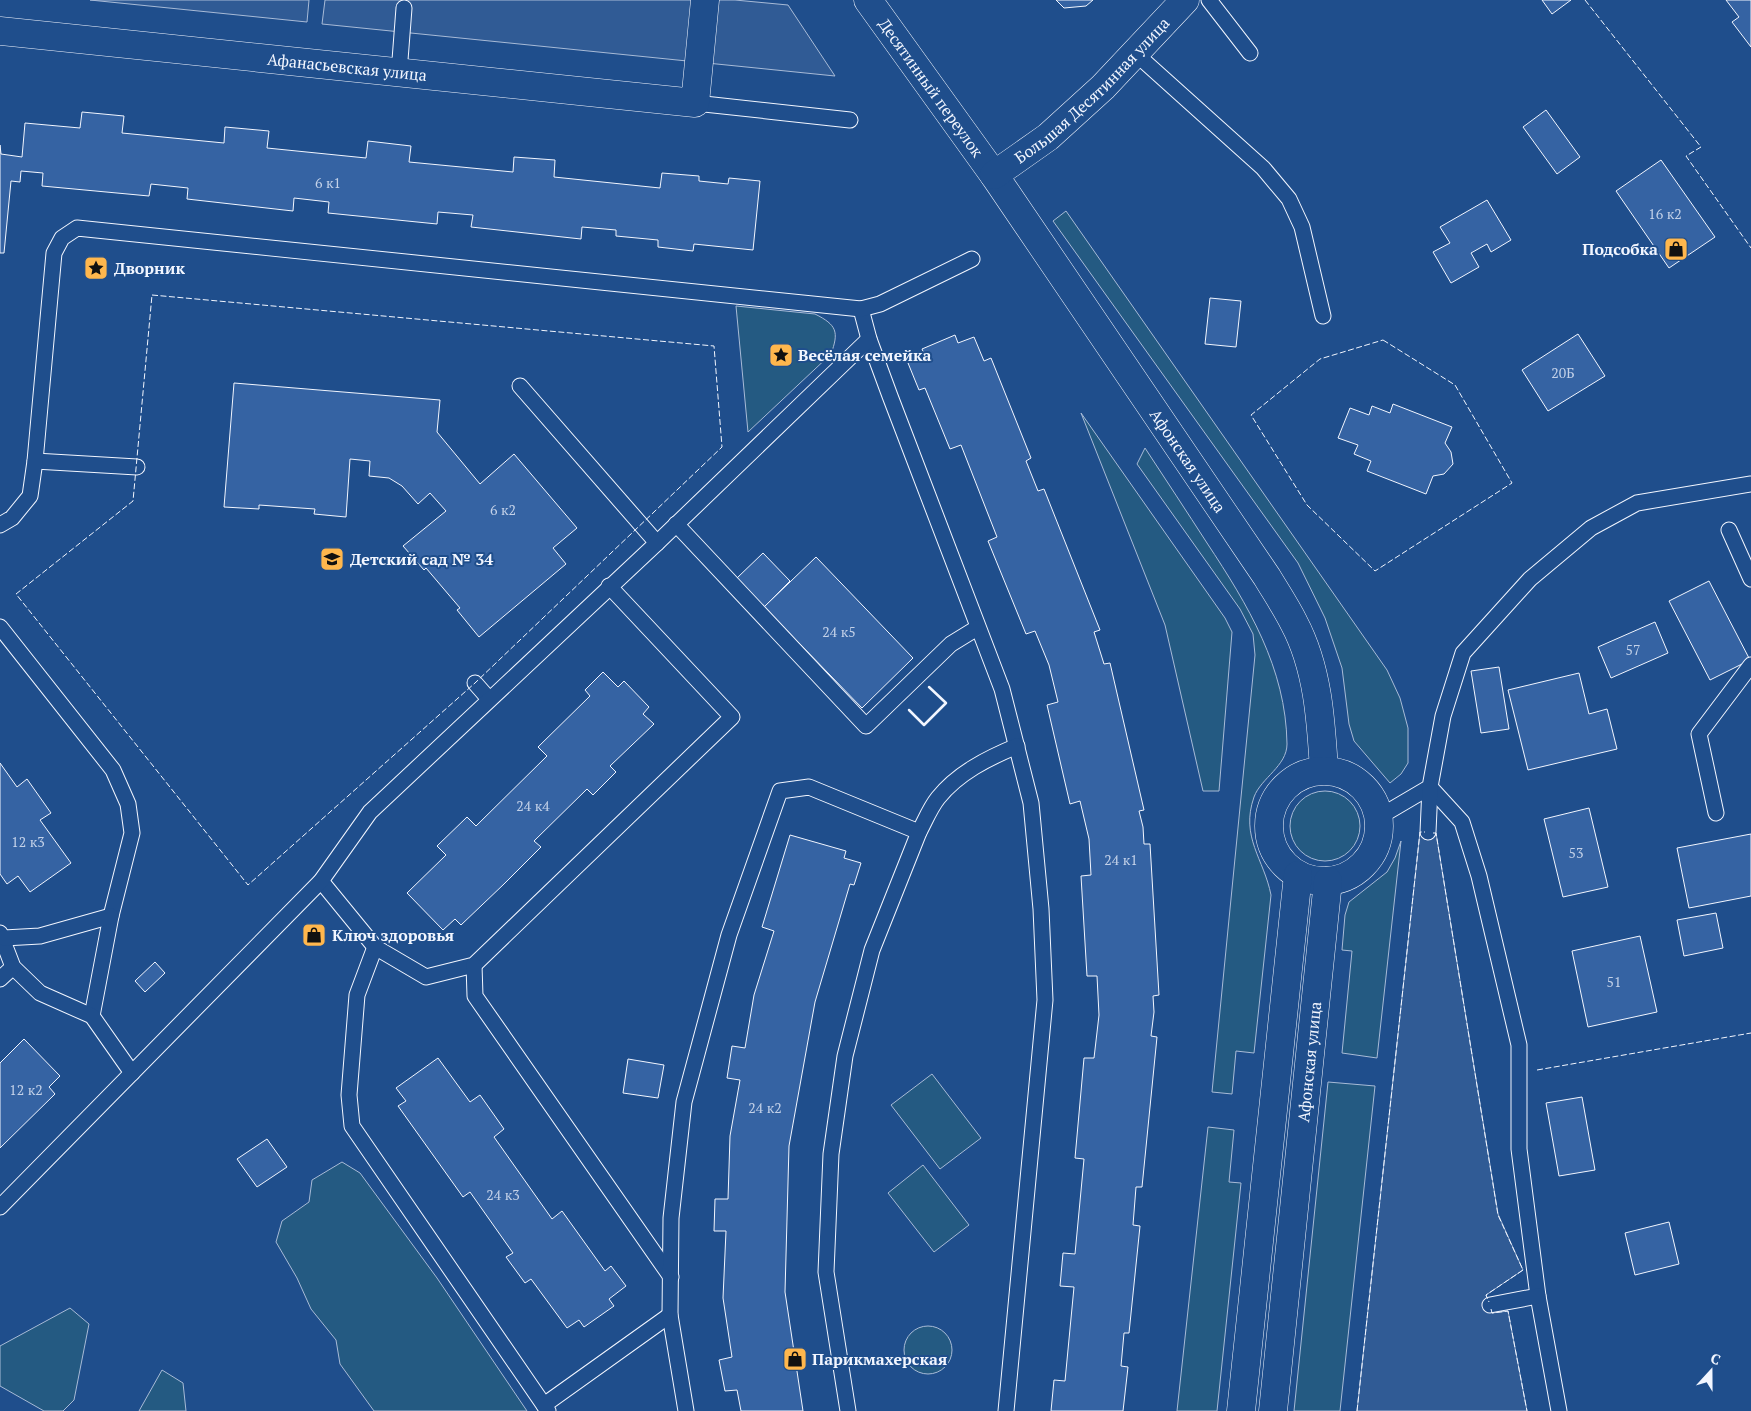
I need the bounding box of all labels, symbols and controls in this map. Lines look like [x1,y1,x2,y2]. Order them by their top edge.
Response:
street label: Большая Десятинная улица [1010,12,1174,168]
street label: Десятинный переулок [874,14,989,162]
street label: Афанасьевская улица [266,48,428,86]
house number: 6 к1 [315,173,341,192]
house number: 16 к2 [1648,204,1682,223]
shop icon: Подсобка [1663,236,1689,262]
place label: Подсобка [1582,238,1658,260]
place icon: Дворник [83,255,109,281]
place label: Дворник [114,257,185,279]
place icon: Весёлая семейка [768,342,794,368]
place label: Весёлая семейка [798,344,931,366]
house number: 20Б [1551,363,1575,382]
street label: Афонская улица [1145,404,1231,517]
house number: 6 к2 [490,500,516,519]
school or university icon: Детский сад № 34 [319,546,345,572]
place label: Детский сад № 34 [350,548,493,570]
house number: 24 к5 [822,622,856,641]
house number: 57 [1626,640,1640,659]
house number: 24 к4 [516,796,550,815]
house number: 12 к3 [11,832,45,851]
house number: 53 [1569,843,1583,862]
house number: 24 к1 [1104,850,1138,869]
shop icon: Ключ здоровья [301,922,327,948]
place label: Ключ здоровья [332,924,454,946]
house number: 51 [1607,972,1621,991]
street label: Афонская улица [1292,1000,1326,1123]
house number: 12 к2 [9,1080,43,1099]
house number: 24 к2 [748,1098,782,1117]
house number: 24 к3 [486,1185,520,1204]
shop icon: Парикмахерская [782,1346,808,1372]
north arrow [1686,1346,1736,1396]
place label: Парикмахерская [812,1348,947,1370]
text: С [1708,1348,1724,1369]

